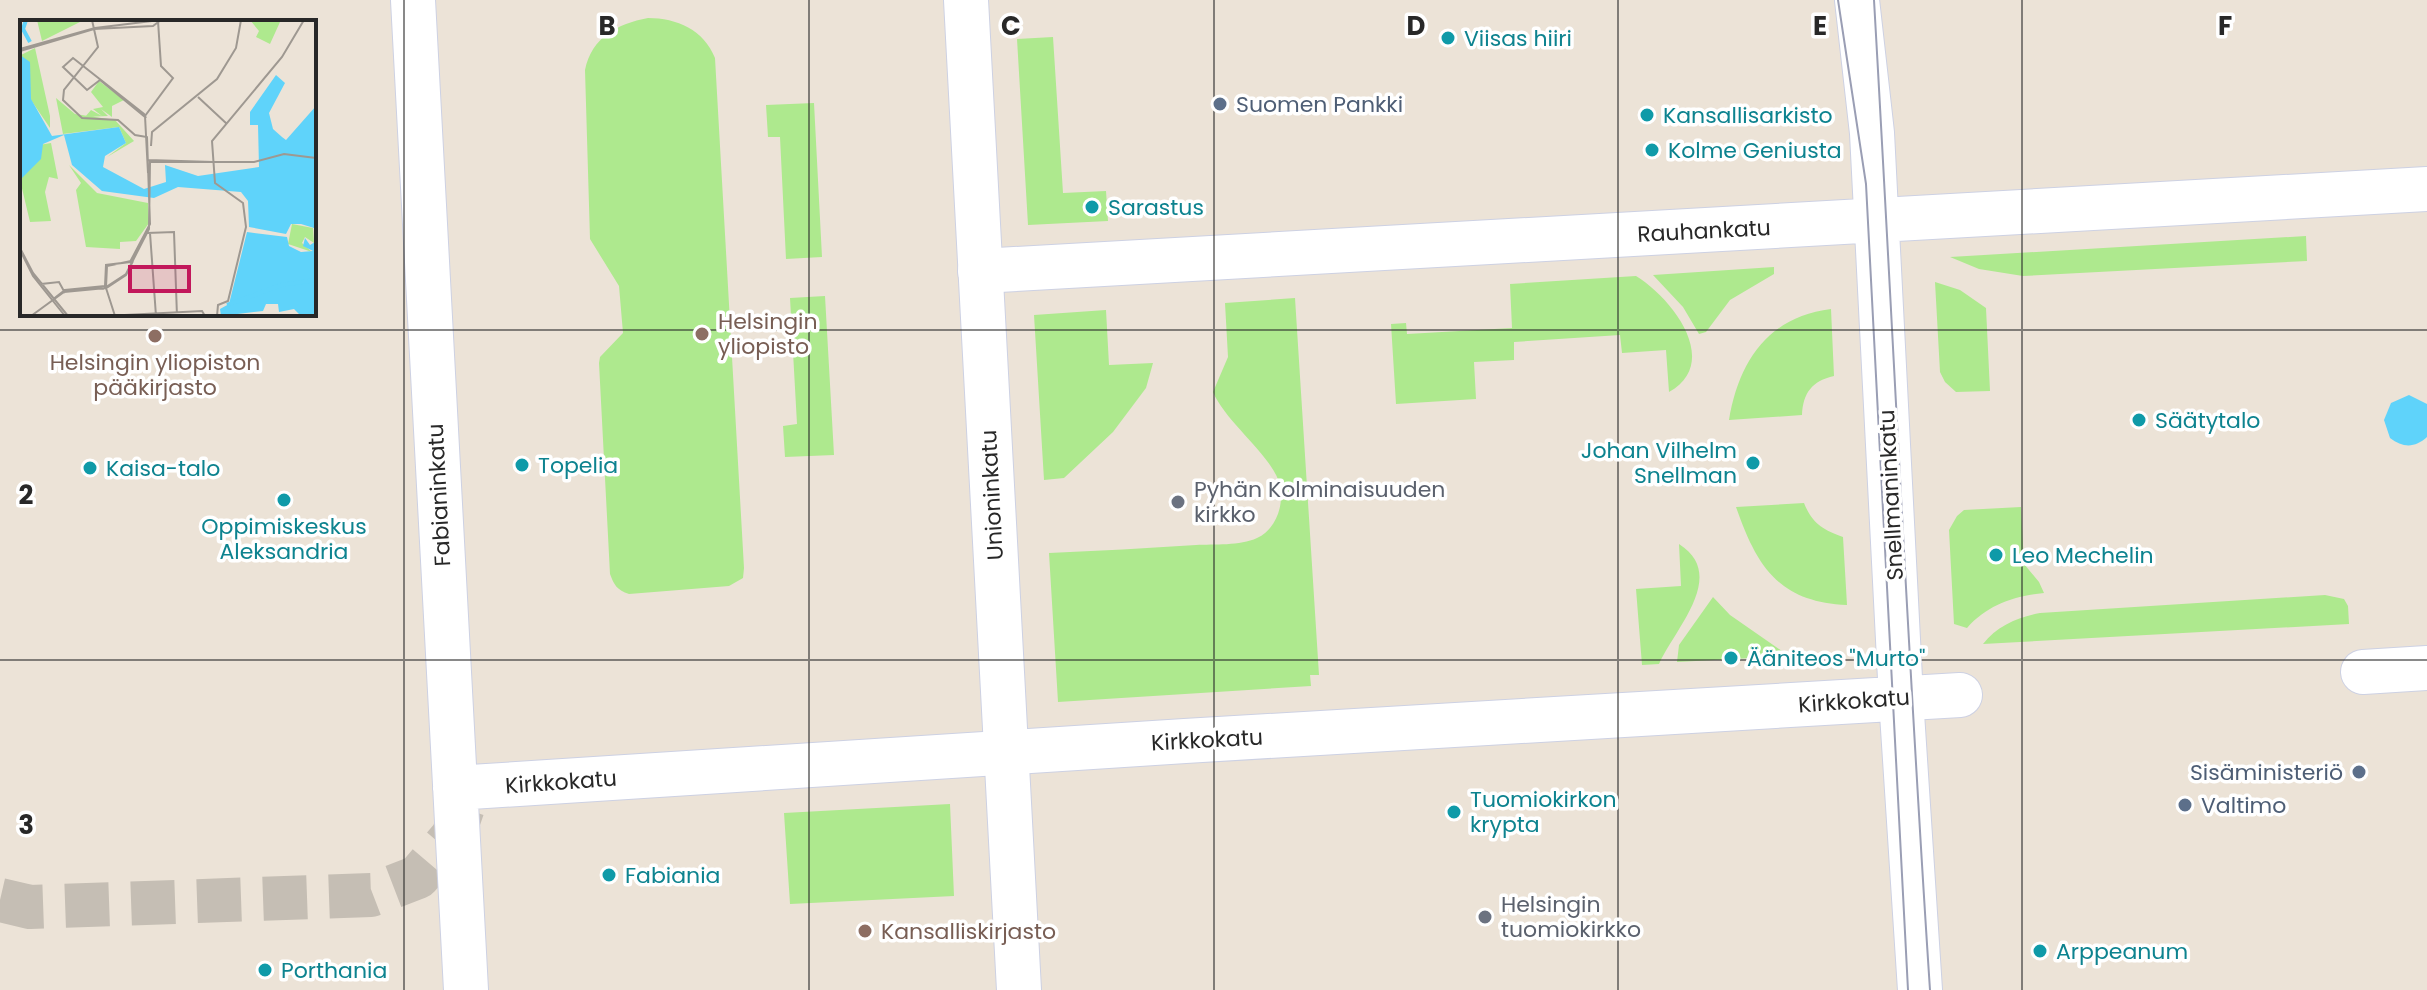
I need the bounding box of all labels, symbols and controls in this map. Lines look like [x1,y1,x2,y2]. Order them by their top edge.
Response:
text: B [598,8,616,44]
text: C [1001,8,1021,44]
text: D [1407,8,1426,44]
text: E [1813,8,1827,44]
text: F [2218,8,2232,44]
inset map [20,20,316,316]
place label: Viisas hiiri [1464,23,1572,54]
marker: Viisas hiiri [1439,29,1457,47]
place label: Suomen Pankki [1236,89,1403,120]
marker: Suomen Pankki [1211,95,1229,113]
place label: Kansallisarkisto [1663,100,1833,131]
marker: Kansallisarkisto [1638,106,1656,124]
place label: Kolme Geniusta [1668,135,1842,166]
marker: Kolme Geniusta [1643,141,1661,159]
place label: Sarastus [1108,192,1204,223]
marker: Sarastus [1083,198,1101,216]
street label: Rauhankatu [1636,212,1772,250]
place label: Helsingin yliopisto [718,306,818,362]
marker: Helsingin yliopisto [693,325,711,343]
marker: Helsingin yliopiston pääkirjasto [146,327,164,345]
place label: Helsingin yliopiston pääkirjasto [50,347,260,403]
place label: Säätytalo [2155,405,2260,436]
street label: Snellmaninkatu [1871,409,1911,581]
marker: Säätytalo [2130,411,2148,429]
street label: Fabianinkatu [420,423,458,567]
street label: Unioninkatu [973,429,1011,561]
place label: Johan Vilhelm Snellman [1581,435,1737,491]
place label: Topelia [538,450,618,481]
place label: Kaisa-talo [106,453,220,484]
marker: Johan Vilhelm Snellman [1744,454,1762,472]
marker: Topelia [513,456,531,474]
marker: Kaisa-talo [81,459,99,477]
place label: Pyhän Kolminaisuuden kirkko [1194,474,1445,530]
text: 2 [19,477,34,513]
marker: Oppimiskeskus Aleksandria [275,491,293,509]
marker: Pyhän Kolminaisuuden kirkko [1169,493,1187,511]
place label: Oppimiskeskus Aleksandria [201,511,367,567]
place label: Leo Mechelin [2012,540,2154,571]
marker: Leo Mechelin [1987,546,2005,564]
place label: Ääniteos "Murto" [1747,643,1925,674]
marker: Ääniteos "Murto" [1722,649,1740,667]
street label: Kirkkokatu [1797,682,1911,720]
street label: Kirkkokatu [1150,722,1264,758]
place label: Sisäministeriö [2190,757,2343,788]
street label: Kirkkokatu [504,763,618,801]
marker: Sisäministeriö [2350,763,2368,781]
place label: Tuomiokirkon krypta [1470,784,1617,840]
place label: Valtimo [2201,790,2286,821]
marker: Valtimo [2176,796,2194,814]
marker: Tuomiokirkon krypta [1445,803,1463,821]
text: 3 [18,807,34,843]
place label: Fabiania [625,860,720,891]
marker: Fabiania [600,866,618,884]
place label: Helsingin tuomiokirkko [1501,889,1641,945]
marker: Helsingin tuomiokirkko [1476,908,1494,926]
place label: Kansalliskirjasto [881,916,1056,947]
marker: Kansalliskirjasto [856,922,874,940]
place label: Arppeanum [2056,936,2188,967]
marker: Arppeanum [2031,942,2049,960]
place label: Porthania [281,955,387,986]
marker: Porthania [256,961,274,979]

